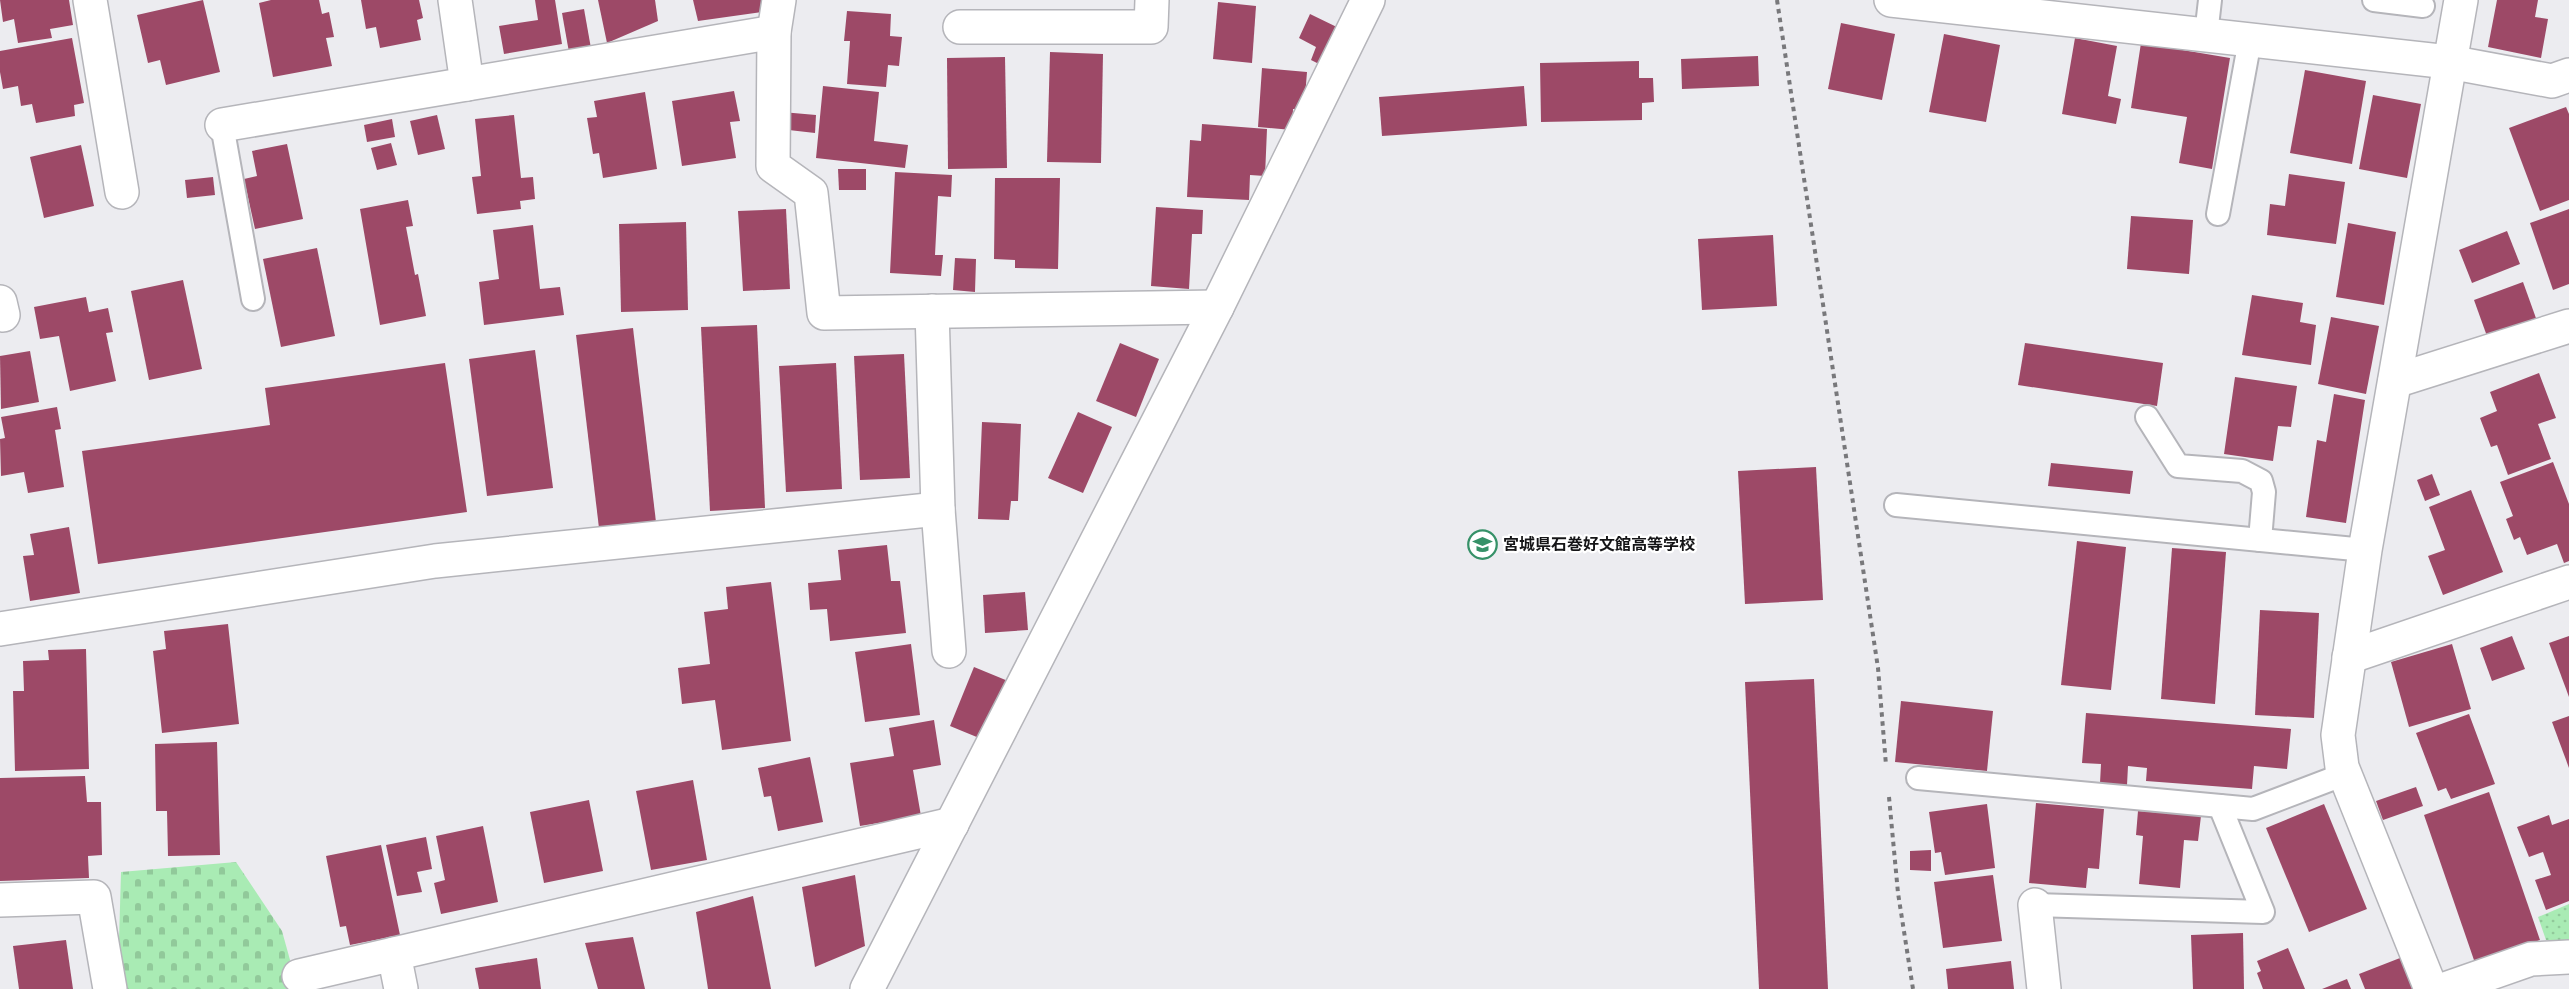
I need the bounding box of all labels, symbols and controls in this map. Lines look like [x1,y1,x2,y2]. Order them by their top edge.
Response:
school or university icon: 宮城県石巻好文館高等学校 [1466,528,1498,560]
place label: 宮城県石巻好文館高等学校 [1503,535,1695,554]

